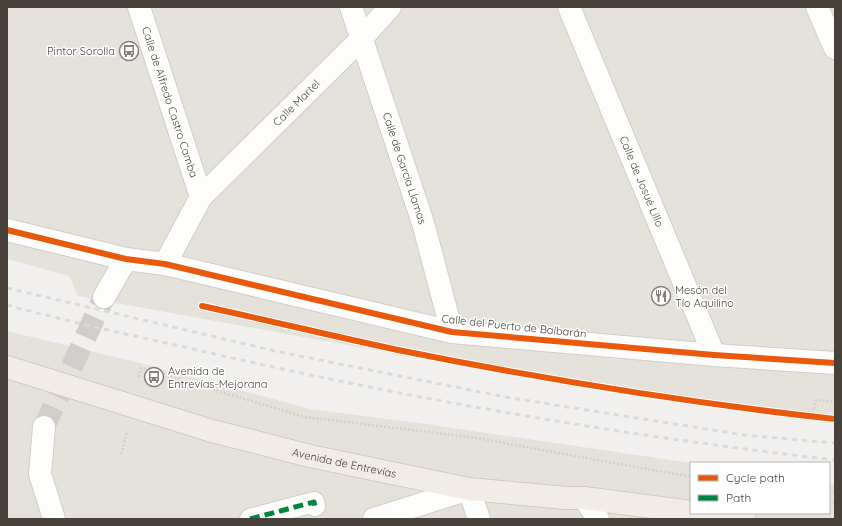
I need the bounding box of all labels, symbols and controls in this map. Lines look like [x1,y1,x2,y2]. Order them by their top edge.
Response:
street label: Calle de Alfredo Castro Camba [139,25,201,179]
bus stop icon: Pintor Sorolla [118,40,140,62]
place label: Pintor Sorolla [47,44,115,58]
street label: Calle Martel [270,77,323,129]
street label: Calle de García Llamas [380,110,430,226]
street label: Calle de Josué Lillo [616,134,667,229]
place label: Mesón del Tío Aquilino [675,283,734,310]
restaurant icon: Mesón del Tío Aquilino [650,285,672,307]
street label: Calle del Puerto de Balbarán [441,311,587,341]
place label: Avenida de Entrevías-Mejorana [168,364,268,391]
bus stop icon: Avenida de Entrevías-Mejorana [143,366,165,388]
street label: Avenida de Entrevías [291,445,398,481]
legend [690,462,830,514]
text: Cycle path [726,470,785,485]
text: Path [726,490,751,505]

